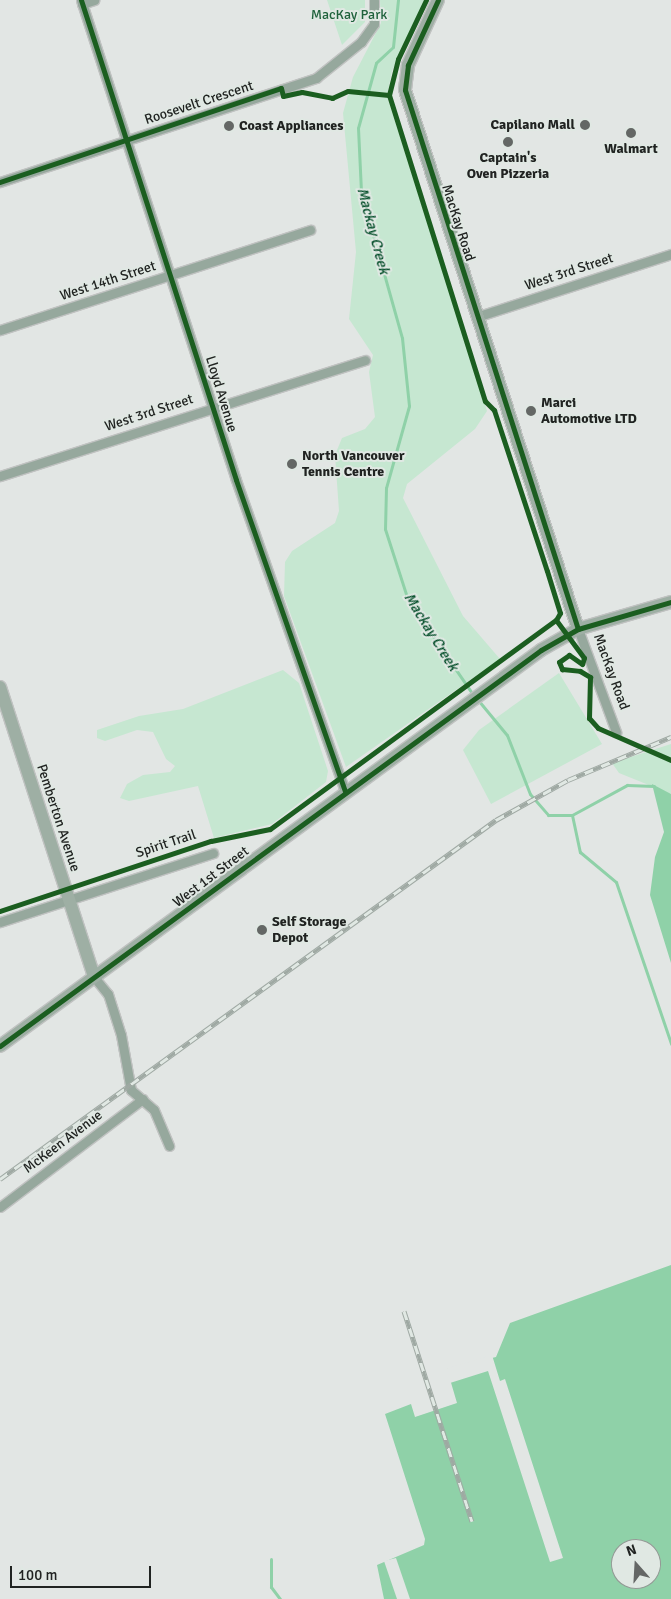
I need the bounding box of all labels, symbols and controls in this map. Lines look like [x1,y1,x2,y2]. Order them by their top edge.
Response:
park label: MacKay Park [311,7,387,23]
street label: Roosevelt Crescent [143,77,255,129]
place label: Capilano Mall [490,117,575,133]
place label: Coast Appliances [239,118,343,134]
marker: Capilano Mall [579,119,591,131]
marker: Coast Appliances [223,120,235,132]
marker: Walmart [625,127,637,139]
marker: Captain's Oven Pizzeria [502,136,514,148]
place label: Walmart [604,141,658,157]
place label: Captain's Oven Pizzeria [467,150,549,182]
street label: MacKay Road [438,182,478,264]
water label: Mackay Creek [353,186,393,276]
street label: West 3rd Street [523,250,615,294]
street label: West 14th Street [58,258,158,304]
street label: Lloyd Avenue [201,354,241,434]
street label: West 3rd Street [103,391,195,435]
place label: Marci Automotive LTD [541,395,637,428]
marker: Marci Automotive LTD [525,405,537,417]
place label: North Vancouver Tennis Centre [302,448,404,481]
marker: North Vancouver Tennis Centre [286,458,298,470]
water label: Mackay Creek [400,590,462,674]
street label: MacKay Road [589,632,633,712]
street label: Pemberton Avenue [33,762,83,874]
street label: Spirit Trail [134,826,198,862]
street label: West 1st Street [170,843,252,911]
place label: Self Storage Depot [272,914,346,946]
marker: Self Storage Depot [256,924,268,936]
street label: McKeen Avenue [20,1107,106,1177]
north arrow [611,1539,661,1589]
text: N [624,1541,639,1560]
scale bar [12,1556,154,1588]
text: 100 m [18,1566,58,1584]

